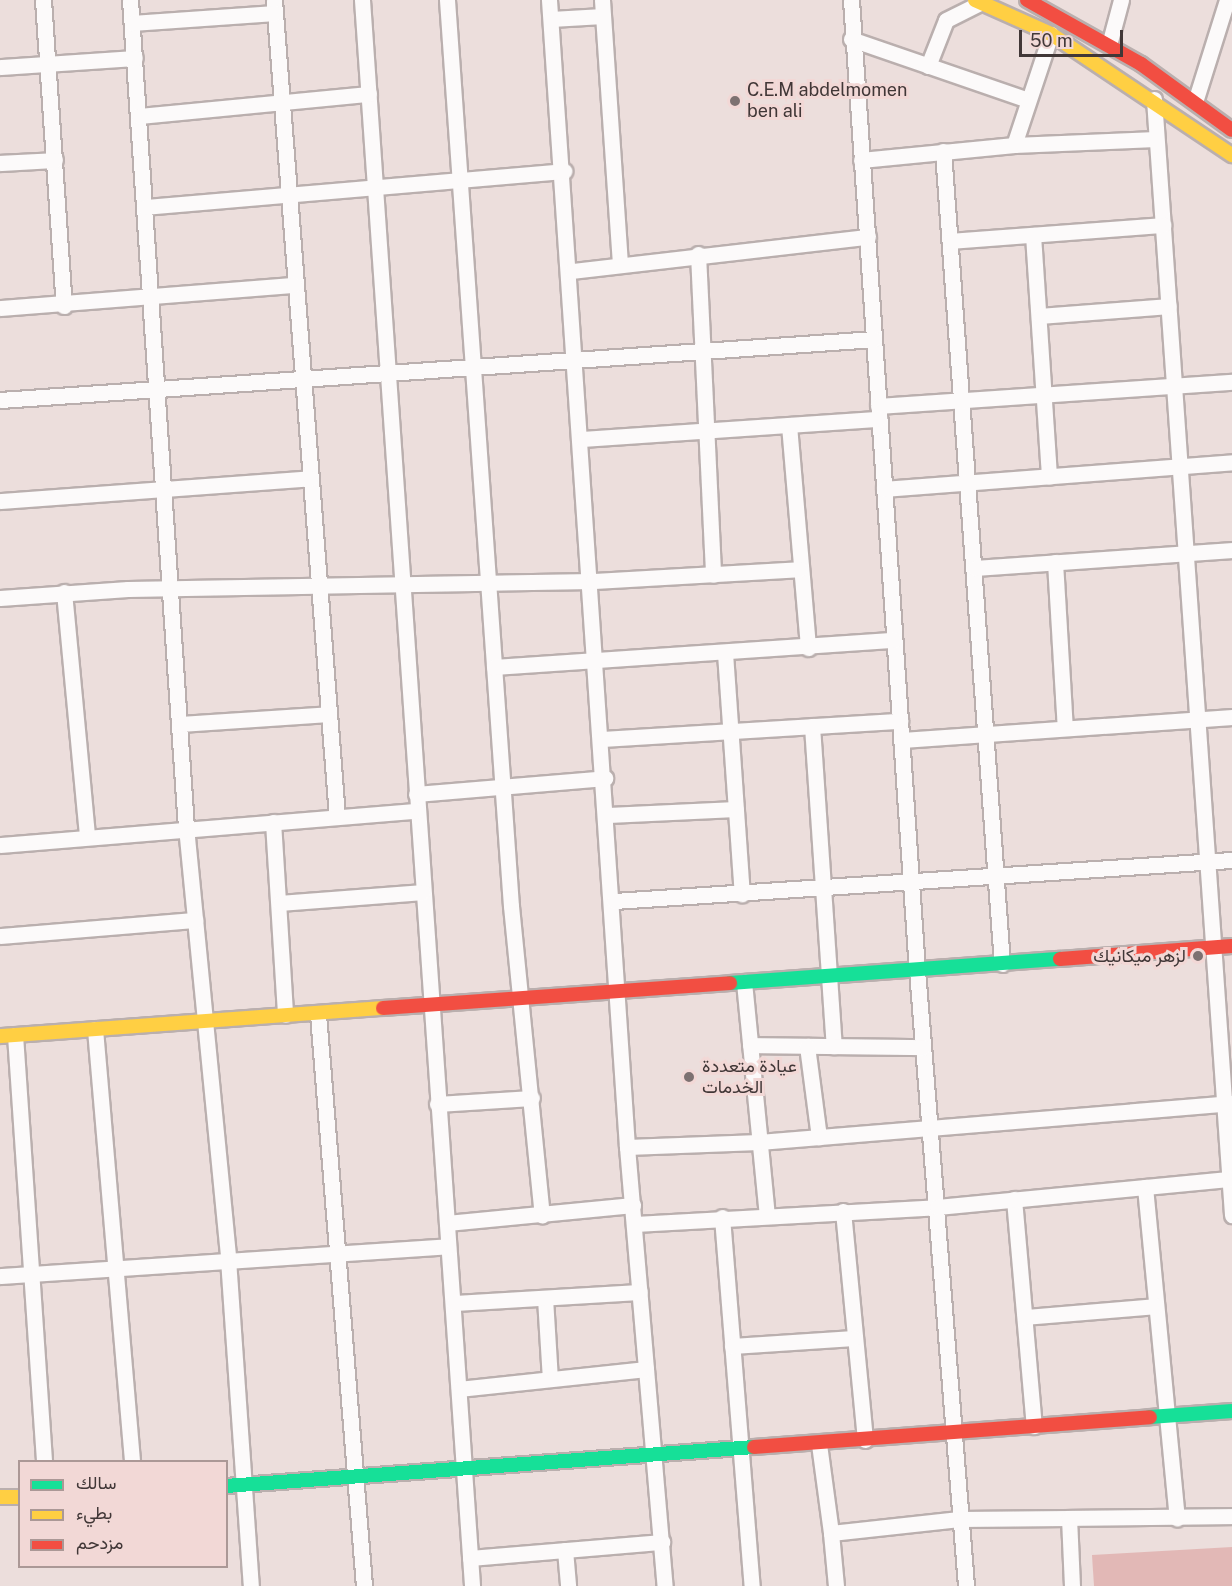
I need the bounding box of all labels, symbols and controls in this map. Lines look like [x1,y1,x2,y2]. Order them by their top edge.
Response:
scale bar [1022,18,1126,56]
text: 50 m [1030,30,1073,51]
place label: C.E.M abdelmomen ben ali [747,80,907,122]
marker: C.E.M abdelmomen ben ali [728,94,742,108]
place label: لزهر ميكانيك [1093,945,1186,967]
marker: لزهر ميكانيك [1191,949,1205,963]
place label: عيادة متعددة الخدمات [702,1056,797,1098]
marker: عيادة متعددة الخدمات [680,1068,698,1086]
legend [18,1460,228,1568]
text: سالك [76,1472,116,1493]
text: بطيء [76,1502,112,1523]
text: مزدحم [76,1532,123,1553]

